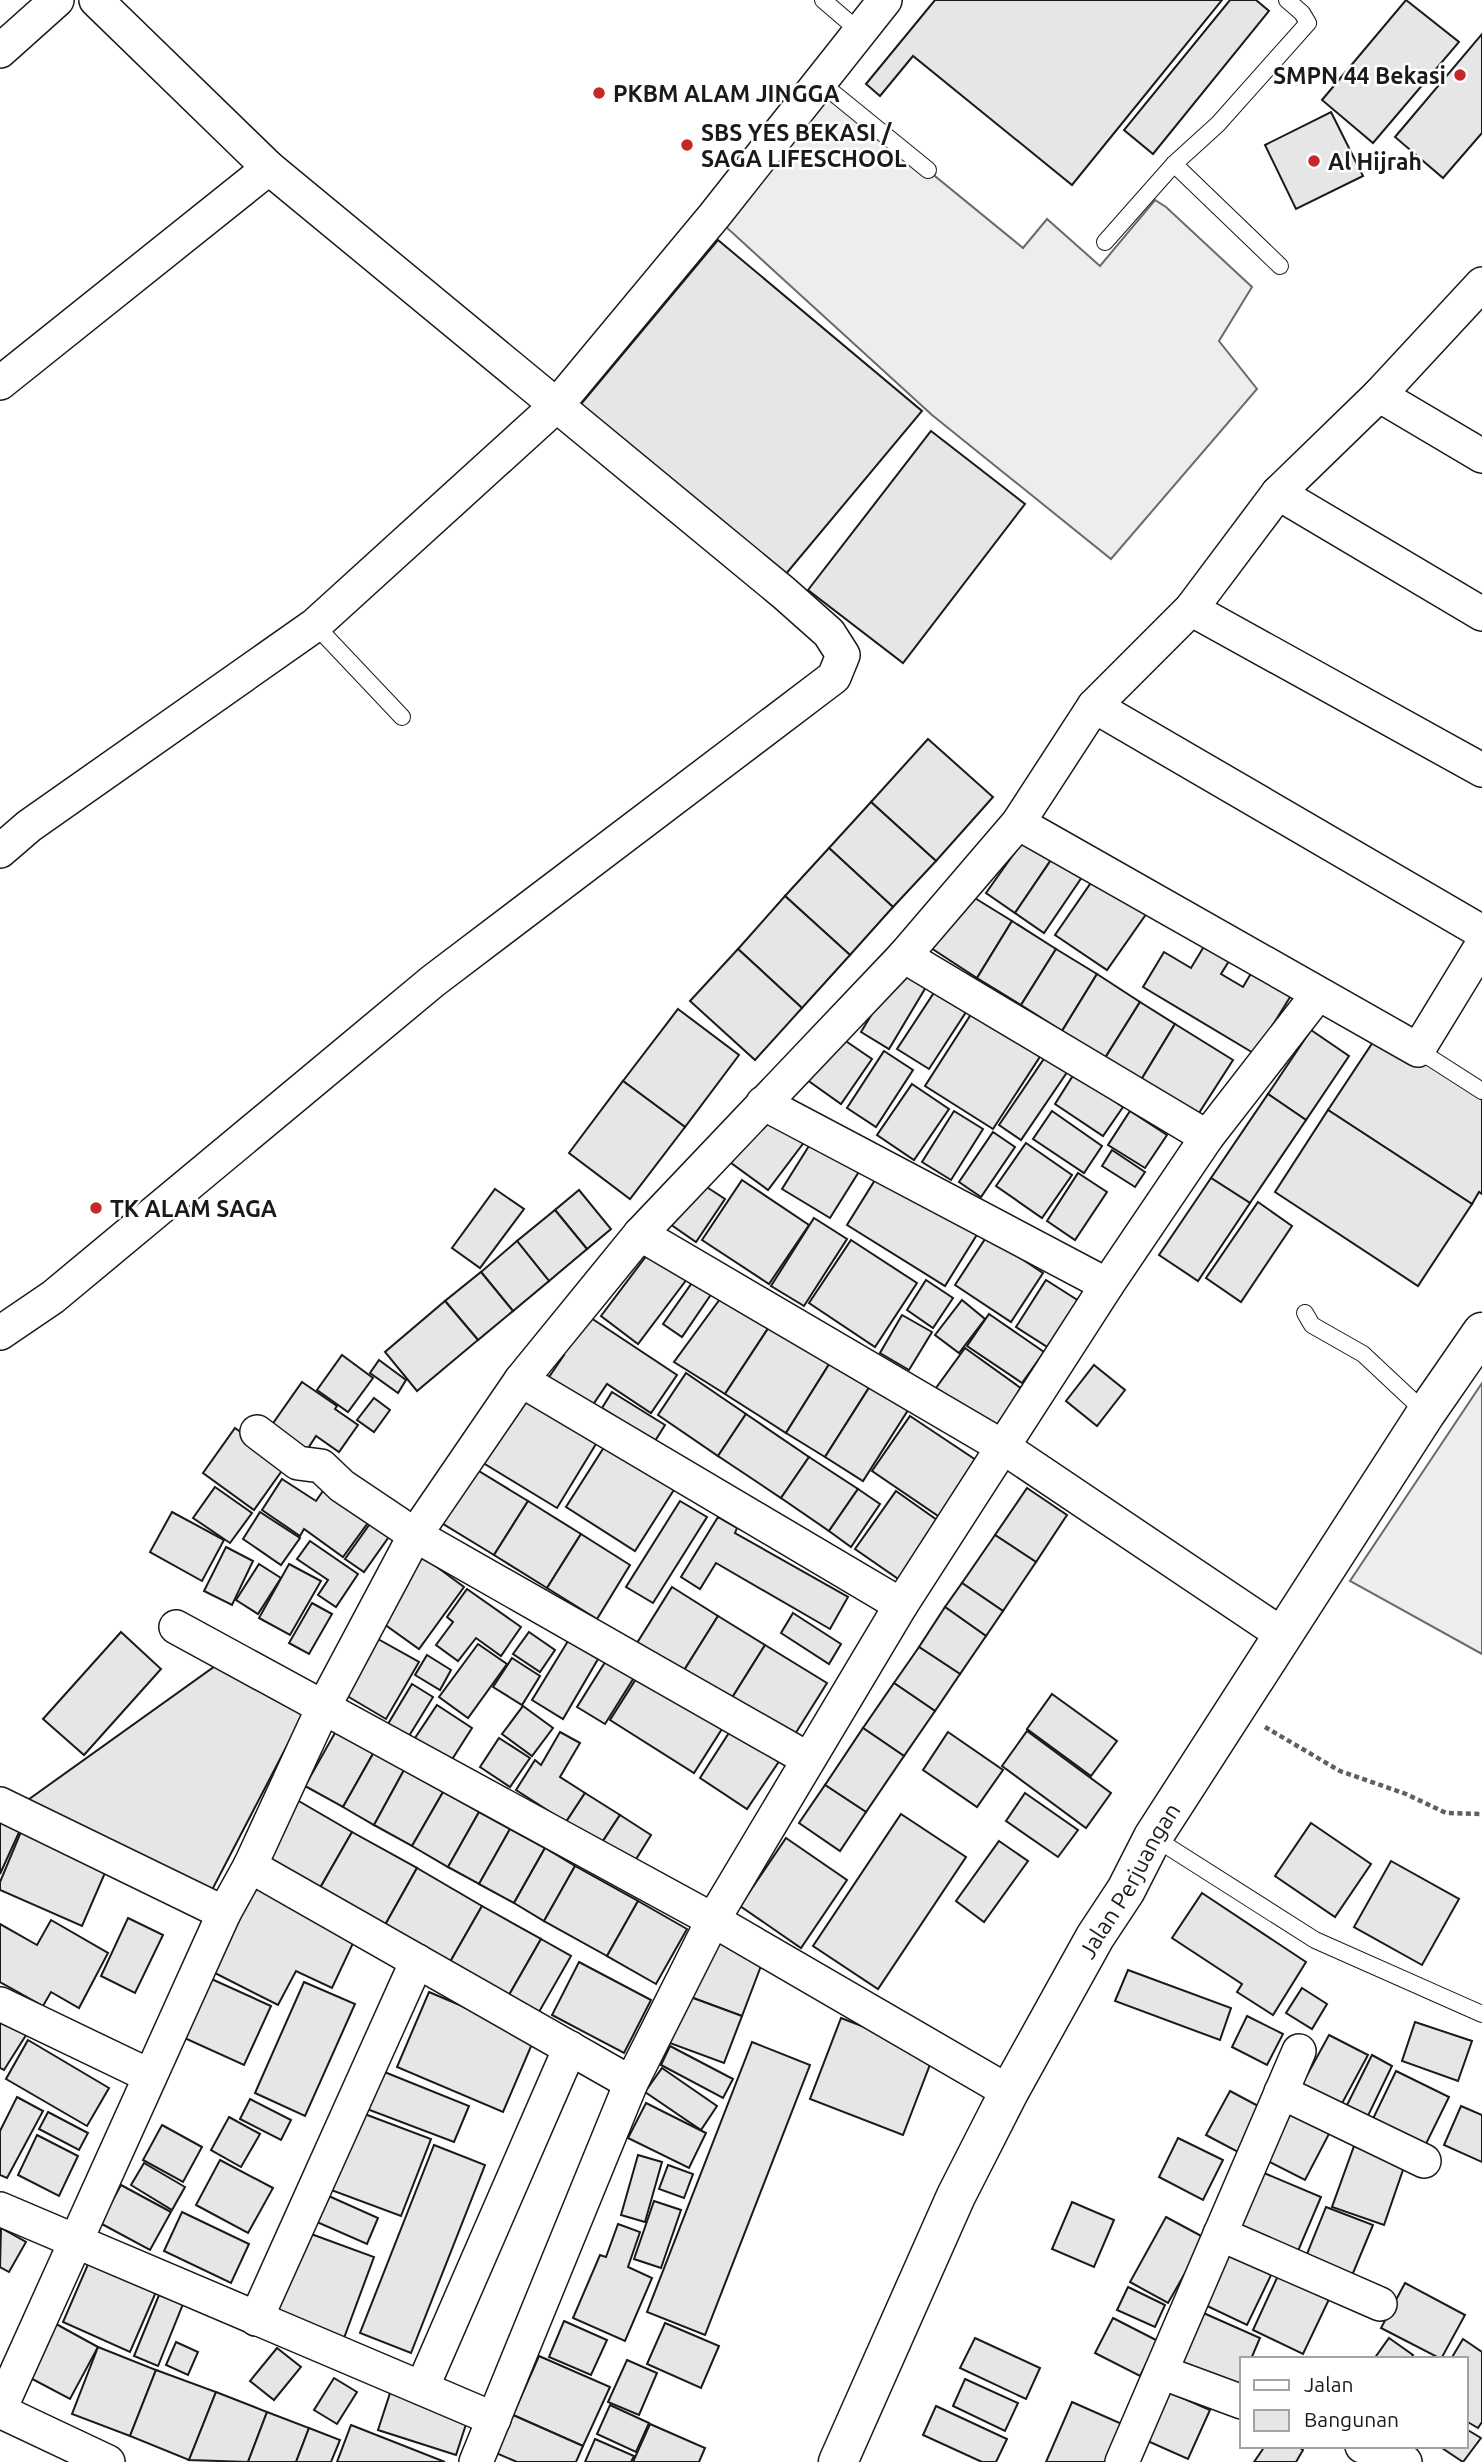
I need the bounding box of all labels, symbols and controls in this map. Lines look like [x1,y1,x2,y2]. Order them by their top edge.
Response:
place label: SMPN 44 Bekasi [1273,63,1446,88]
marker: SMPN 44 Bekasi [1452,67,1468,83]
place label: PKBM ALAM JINGGA [613,81,840,106]
marker: PKBM ALAM JINGGA [591,85,607,101]
place label: SBS YES BEKASI / SAGA LIFESCHOOL [701,120,907,171]
marker: SBS YES BEKASI / SAGA LIFESCHOOL [679,137,695,153]
place label: Al Hijrah [1328,149,1422,174]
marker: Al Hijrah [1306,153,1322,169]
place label: TK ALAM SAGA [110,1196,277,1221]
marker: TK ALAM SAGA [88,1200,104,1216]
street label: Jalan Perjuangan [1073,1798,1184,1962]
legend [1240,2357,1468,2448]
text: Jalan [1304,2372,1353,2396]
text: Bangunan [1304,2407,1399,2431]

